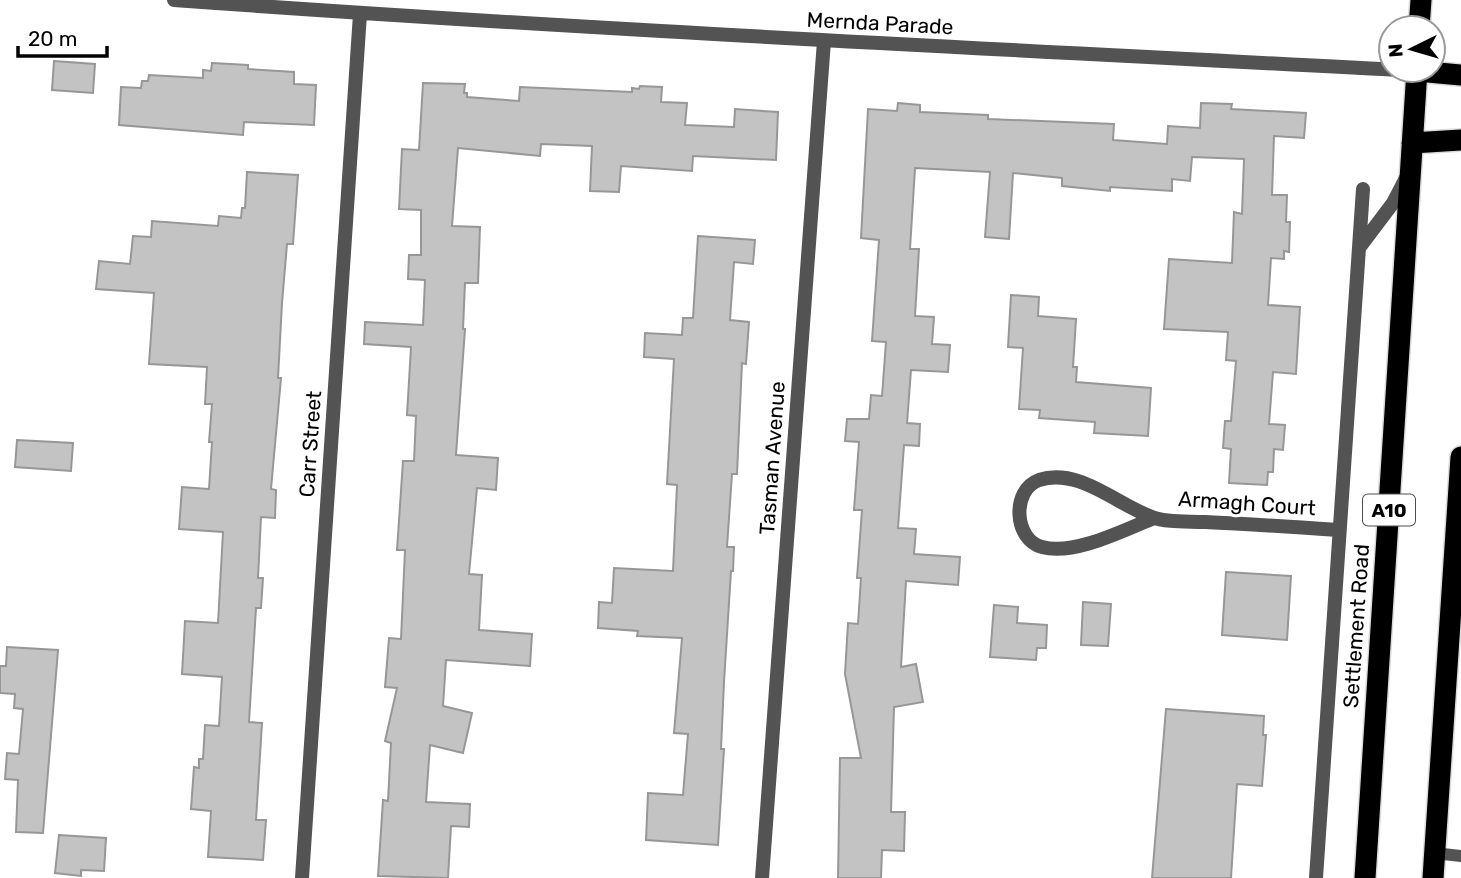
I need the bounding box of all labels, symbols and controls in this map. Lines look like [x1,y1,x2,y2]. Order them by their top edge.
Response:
street label: Mernda Parade [806,7,954,39]
scale bar [18,14,107,58]
north arrow [1377,14,1447,84]
text: 20 m [28,26,77,51]
text: N [1384,43,1408,58]
street label: Tasman Avenue [754,380,790,536]
street label: Carr Street [294,390,326,498]
street label: Armagh Court [1177,486,1317,520]
road number: A10 [1363,495,1415,526]
street label: Settlement Road [1338,543,1374,709]

